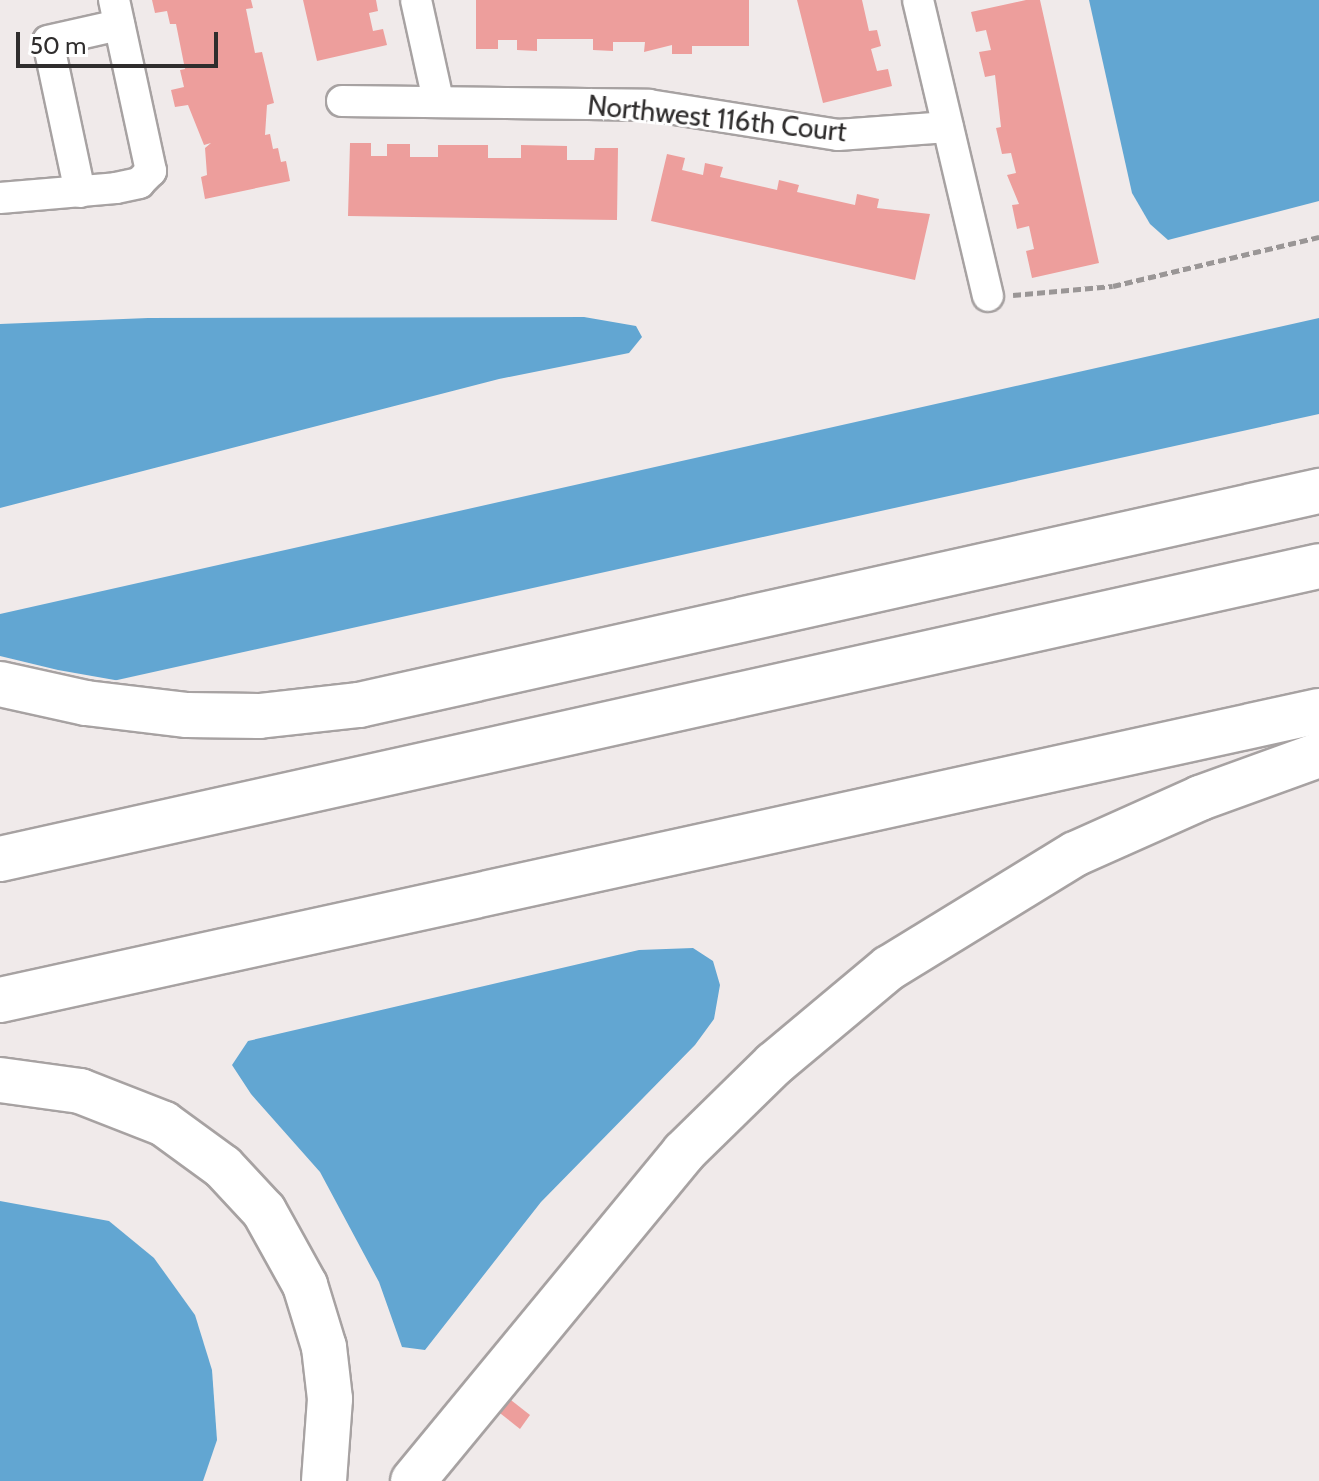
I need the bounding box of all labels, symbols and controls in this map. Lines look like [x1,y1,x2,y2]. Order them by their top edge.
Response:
scale bar [20,16,222,66]
text: 50 m [30,31,86,60]
street label: Northwest 116th Court [586,88,848,148]

